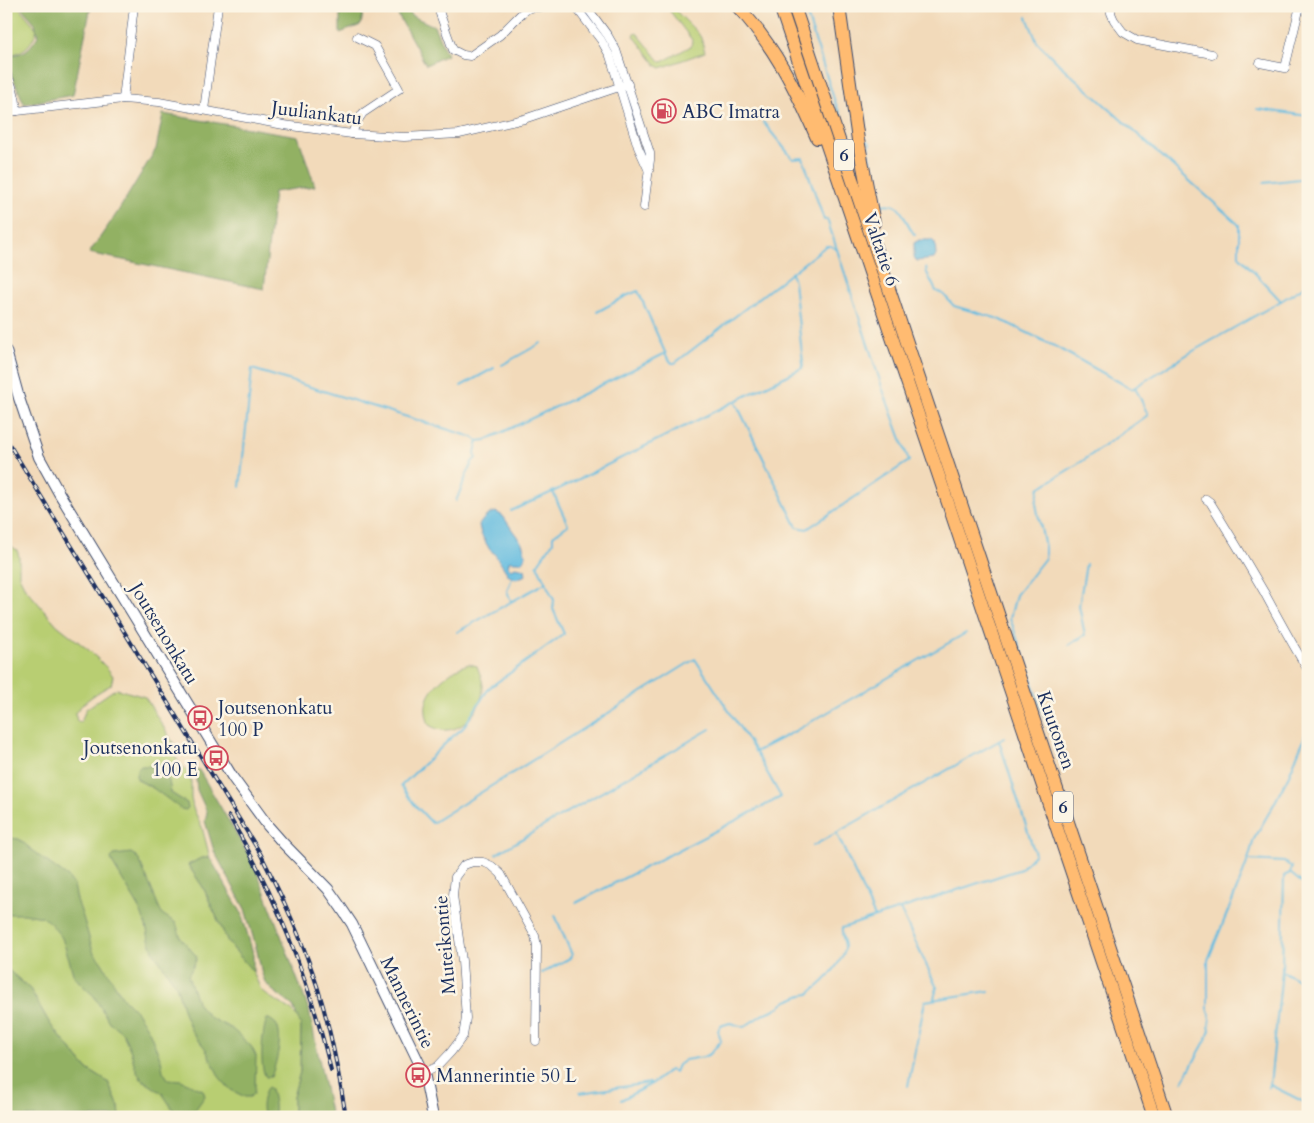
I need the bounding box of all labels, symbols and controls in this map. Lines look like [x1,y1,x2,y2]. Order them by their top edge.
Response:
street label: Juuliankatu [267,94,364,131]
fuel station icon: ABC Imatra [651,98,677,124]
place label: ABC Imatra [682,99,780,125]
road number: 6 [834,140,854,170]
street label: Valtatie 6 [856,209,906,290]
street label: Joutsenonkatu [122,575,205,689]
street label: Kuutonen [1030,688,1082,773]
place label: Joutsenonkatu 100 P [215,695,333,743]
bus stop icon: Joutsenonkatu 100 P [187,705,213,731]
place label: Joutsenonkatu 100 E [80,735,198,783]
bus stop icon: Joutsenonkatu 100 E [203,745,229,771]
road number: 6 [1053,792,1073,822]
street label: Muteikontie [428,894,462,996]
street label: Mannerintie [374,952,441,1053]
bus stop icon: Mannerintie 50 L [405,1062,431,1088]
place label: Mannerintie 50 L [436,1063,577,1089]

